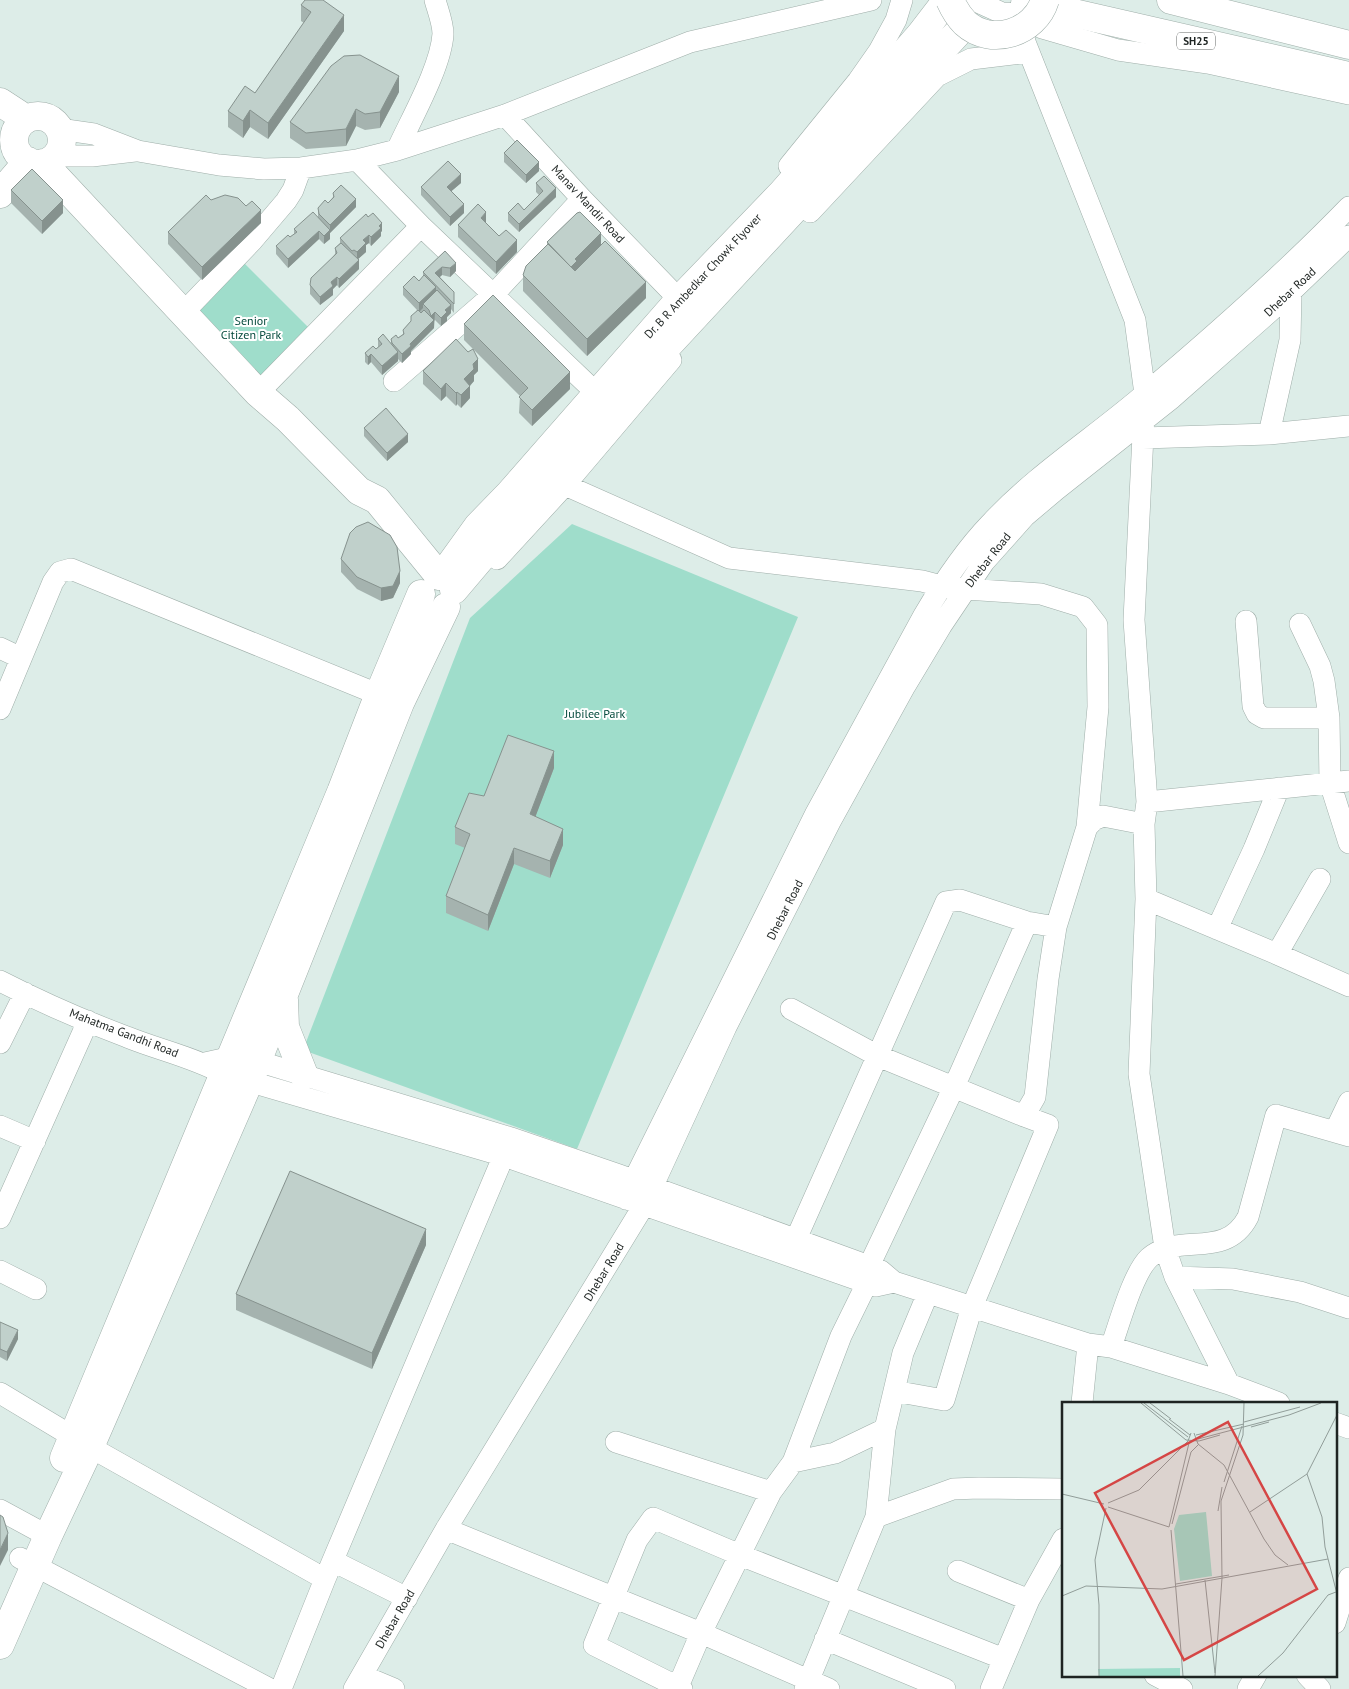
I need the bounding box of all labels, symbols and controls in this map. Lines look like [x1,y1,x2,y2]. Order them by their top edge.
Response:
road number: SH25 [1177,32,1215,49]
street label: Manav Mandir Road [548,162,628,246]
street label: Dr. B R Ambedkar Chowk Flyover [641,210,765,341]
street label: Dhebar Road [1261,264,1319,320]
park label: Senior Citizen Park [221,313,281,342]
street label: Dhebar Road [961,529,1014,590]
park label: Jubilee Park [564,706,625,721]
street label: Dhebar Road [763,877,806,942]
street label: Mahatma Gandhi Road [68,1005,181,1060]
street label: Dhebar Road [580,1240,627,1304]
inset map [1062,1402,1336,1676]
street label: Dhebar Road [372,1587,417,1651]

